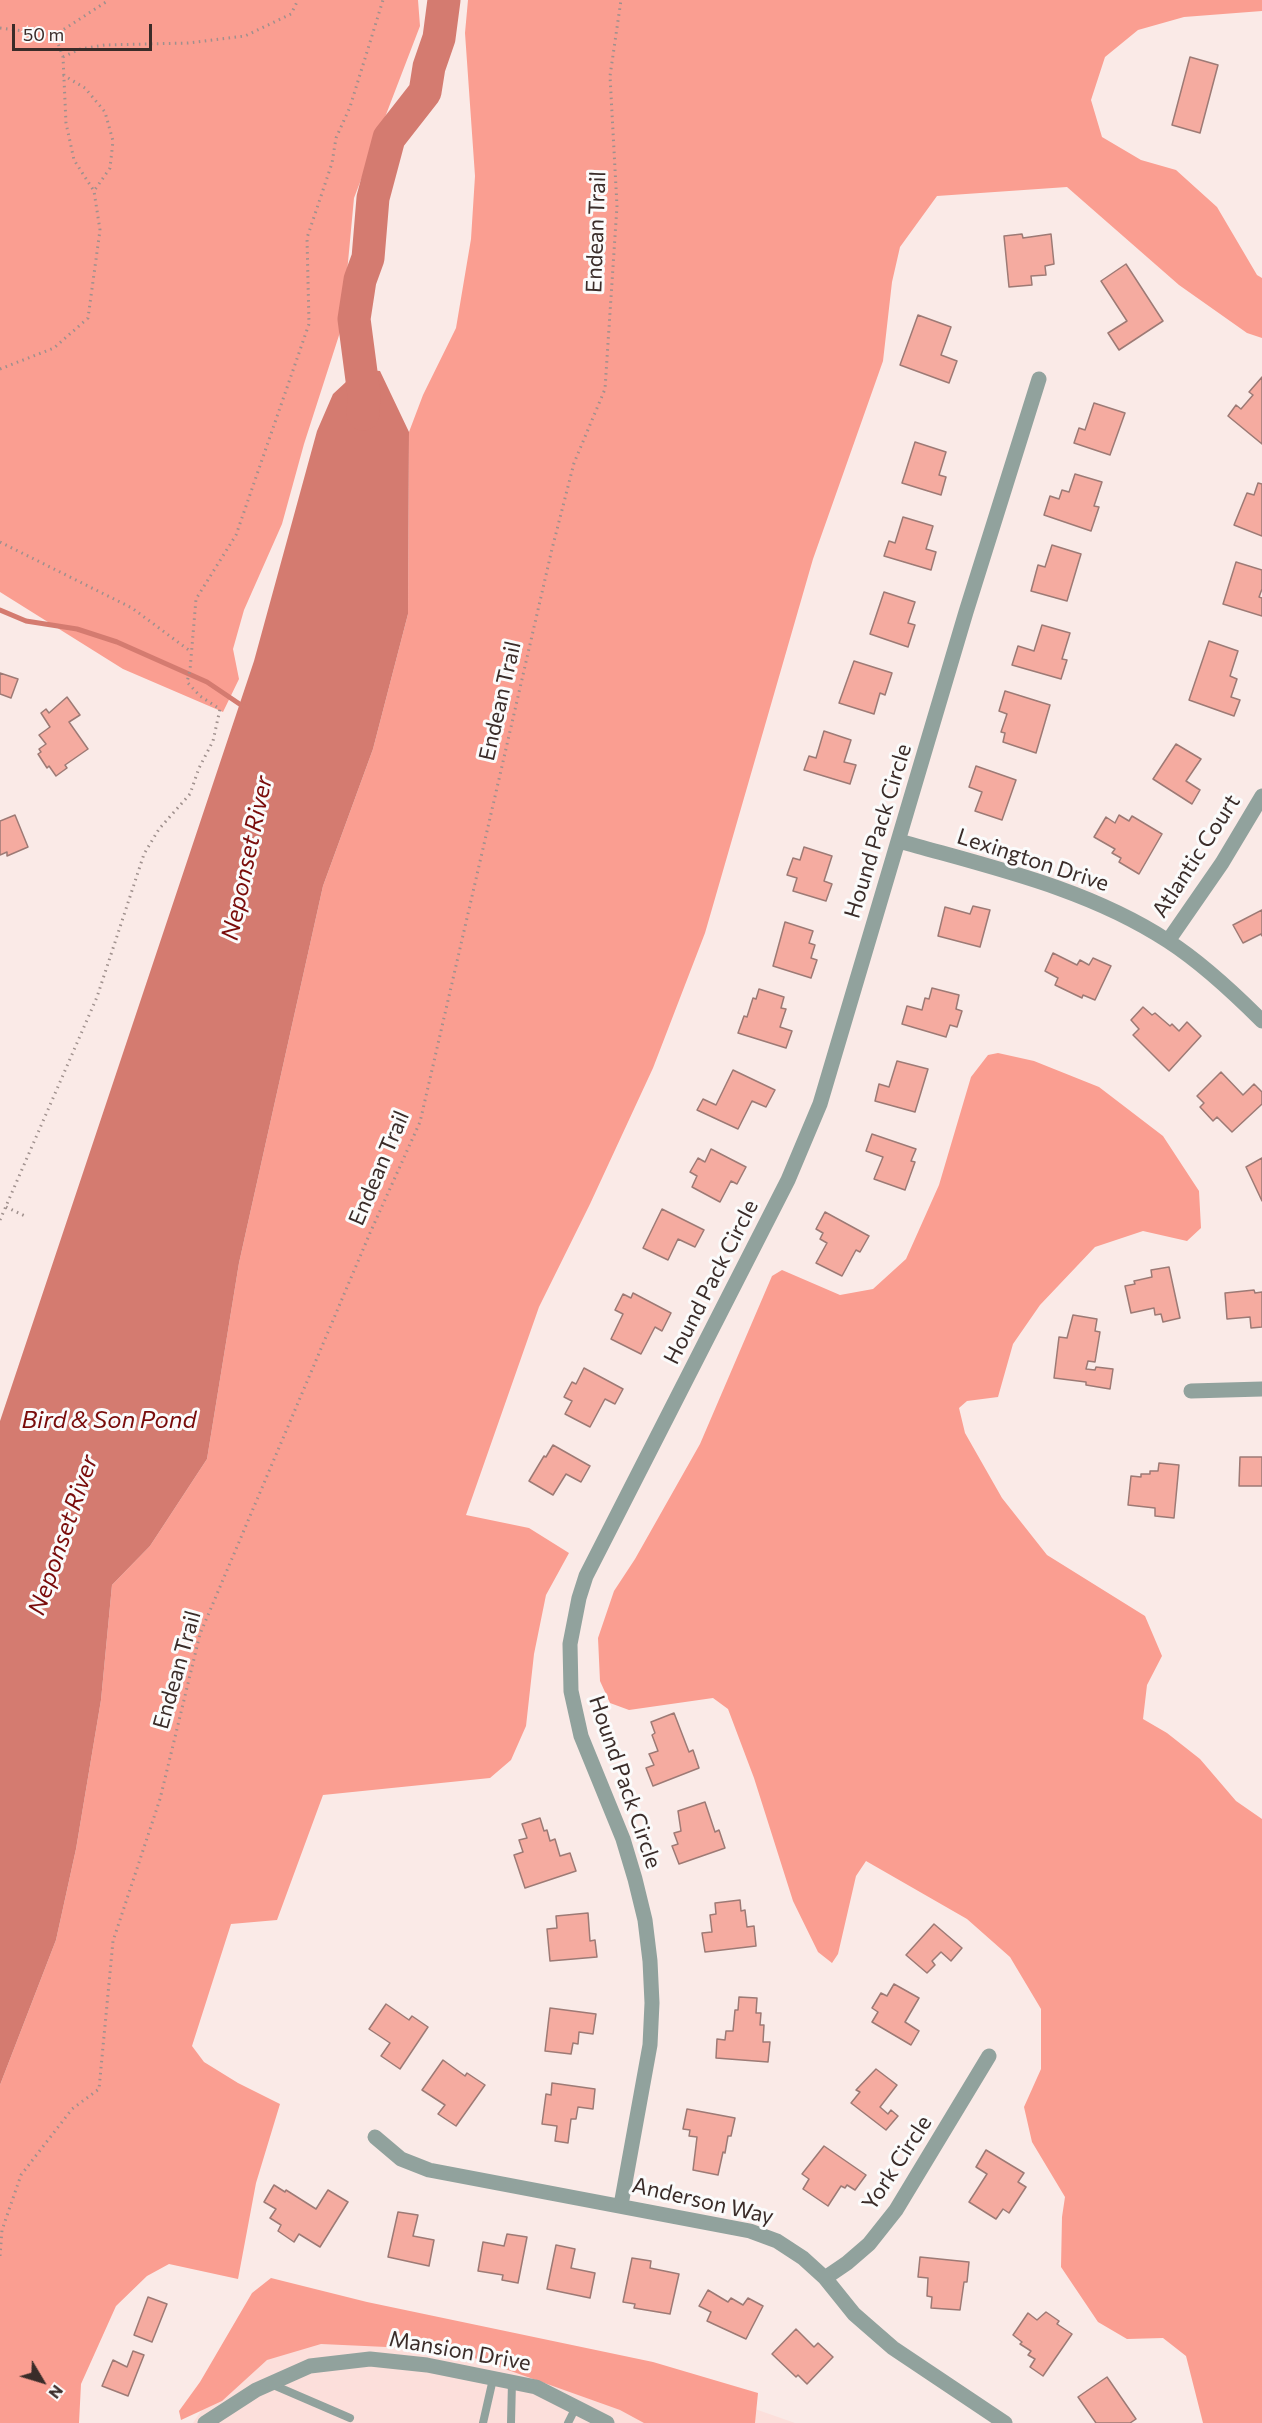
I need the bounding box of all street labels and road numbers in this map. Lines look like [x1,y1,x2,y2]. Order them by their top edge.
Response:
street label: Endean Trail [581,171,611,293]
street label: Endean Trail [473,639,527,763]
street label: Hound Pack Circle [839,741,917,921]
street label: Atlantic Court [1147,790,1245,922]
street label: Lexington Drive [954,823,1112,897]
street label: Endean Trail [343,1107,415,1229]
street label: Hound Pack Circle [658,1195,764,1369]
street label: Endean Trail [148,1608,206,1732]
street label: Hound Pack Circle [583,1692,667,1872]
street label: York Circle [857,2111,937,2215]
street label: Anderson Way [630,2172,776,2230]
street label: Mansion Drive [387,2326,533,2376]

